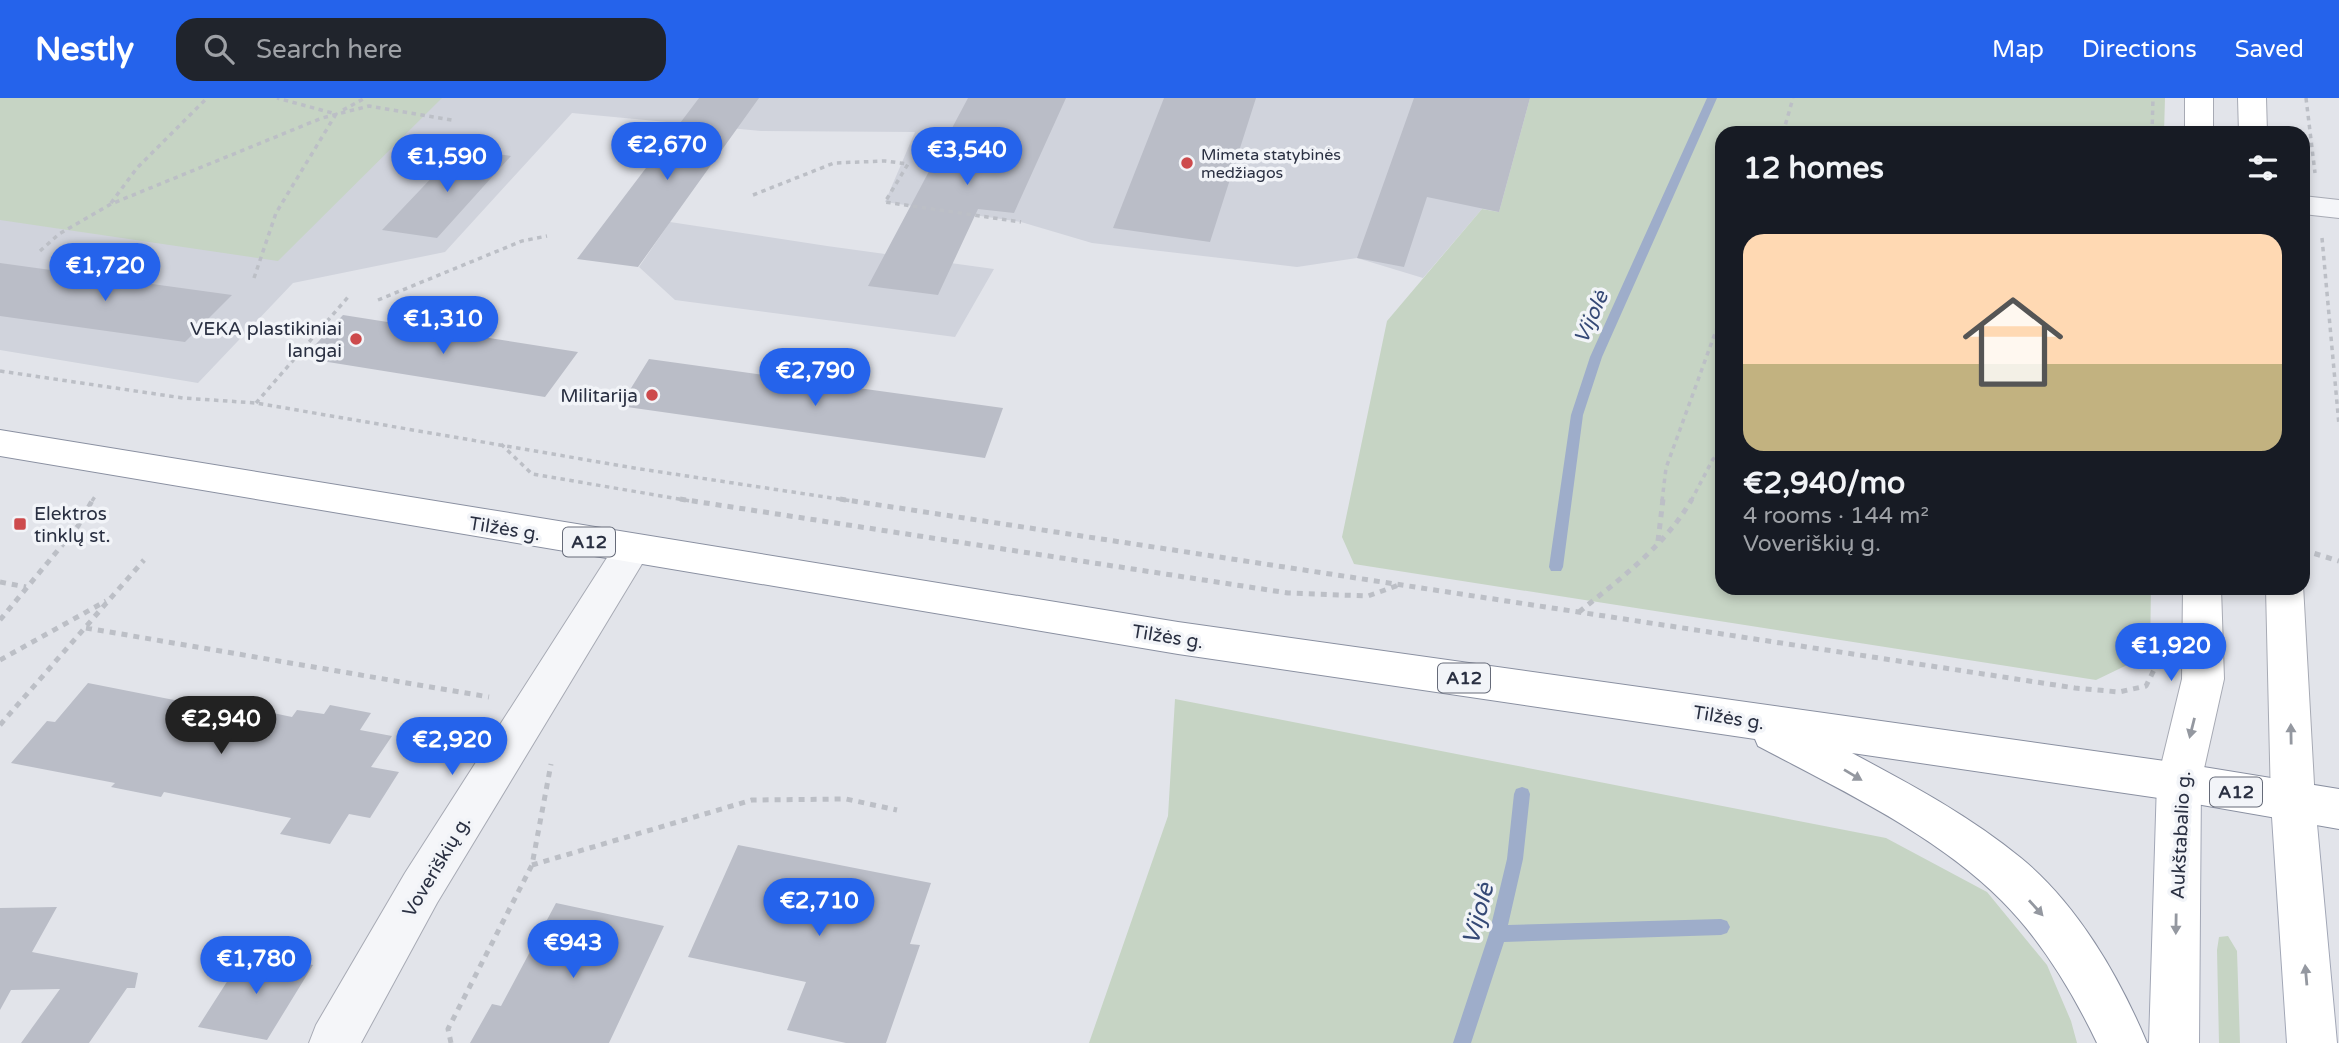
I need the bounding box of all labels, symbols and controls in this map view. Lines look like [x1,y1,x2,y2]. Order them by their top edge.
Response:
search box [176,18,666,81]
text: Nestly [35,30,134,69]
icon: search [200,30,238,68]
text: Search here [256,34,402,65]
text: Map [1992,35,2044,64]
text: Directions [2082,35,2197,64]
text: Saved [2235,35,2304,64]
pin: €2,670 [610,122,724,182]
pin: €3,540 [910,127,1024,187]
text: €2,670 [627,131,707,159]
pin: €1,590 [390,134,504,194]
text: €3,540 [927,136,1007,164]
text: €1,590 [407,143,487,171]
place label: Mimeta statybinės medžiagos [1201,145,1341,183]
icon: filters [2244,149,2282,187]
text: 12 homes [1743,150,1884,187]
marker: Mimeta statybinės medžiagos [1179,155,1195,171]
pin: €1,720 [48,244,162,303]
text: €1,720 [65,252,145,280]
icon: home [1950,279,2076,405]
water label: Vijolė [1569,286,1614,347]
pin: €1,310 [386,296,500,356]
text: €1,310 [403,305,483,333]
place label: VEKA plastikiniai langai [190,318,342,362]
marker: VEKA plastikiniai langai [348,331,364,347]
pin: €2,790 [758,348,872,408]
text: €2,790 [775,357,855,385]
place label: Militarija [560,385,638,407]
marker: Militarija [644,387,660,403]
text: €2,940/mo [1743,465,1905,502]
text: 4 rooms · 144 m² [1743,502,1929,530]
place label: Elektros tinklų st. [34,503,110,547]
street label: Tilžės g. [468,512,542,545]
marker: Elektros tinklų st. [12,516,28,532]
road number: A12 [563,528,615,556]
text: Voveriškių g. [1743,530,1881,558]
street label: Tilžės g. [1131,620,1205,653]
pin: €1,920 [2114,624,2228,683]
text: €1,920 [2131,632,2211,660]
road number: A12 [1438,664,1490,692]
pin: €2,940 [164,696,278,756]
street label: Tilžės g. [1692,701,1766,734]
text: €2,940 [181,705,261,733]
one-way arrow [2186,717,2197,739]
pin: €2,920 [395,718,509,777]
one-way arrow [2286,722,2297,744]
text: €2,920 [412,726,492,754]
one-way arrow [1843,769,1863,781]
street label: Aukštabalio g. [2167,770,2195,900]
road number: A12 [2210,778,2262,806]
street label: Voveriškių g. [398,812,476,921]
pin: €2,710 [762,878,876,938]
water label: Vijolė [1456,879,1501,948]
text: €2,710 [779,887,859,915]
one-way arrow [2028,899,2044,917]
one-way arrow [2170,913,2182,935]
pin: €943 [532,920,614,980]
text: €943 [543,929,603,957]
pin: €1,780 [199,936,313,996]
text: €1,780 [216,945,296,973]
one-way arrow [2301,964,2312,986]

